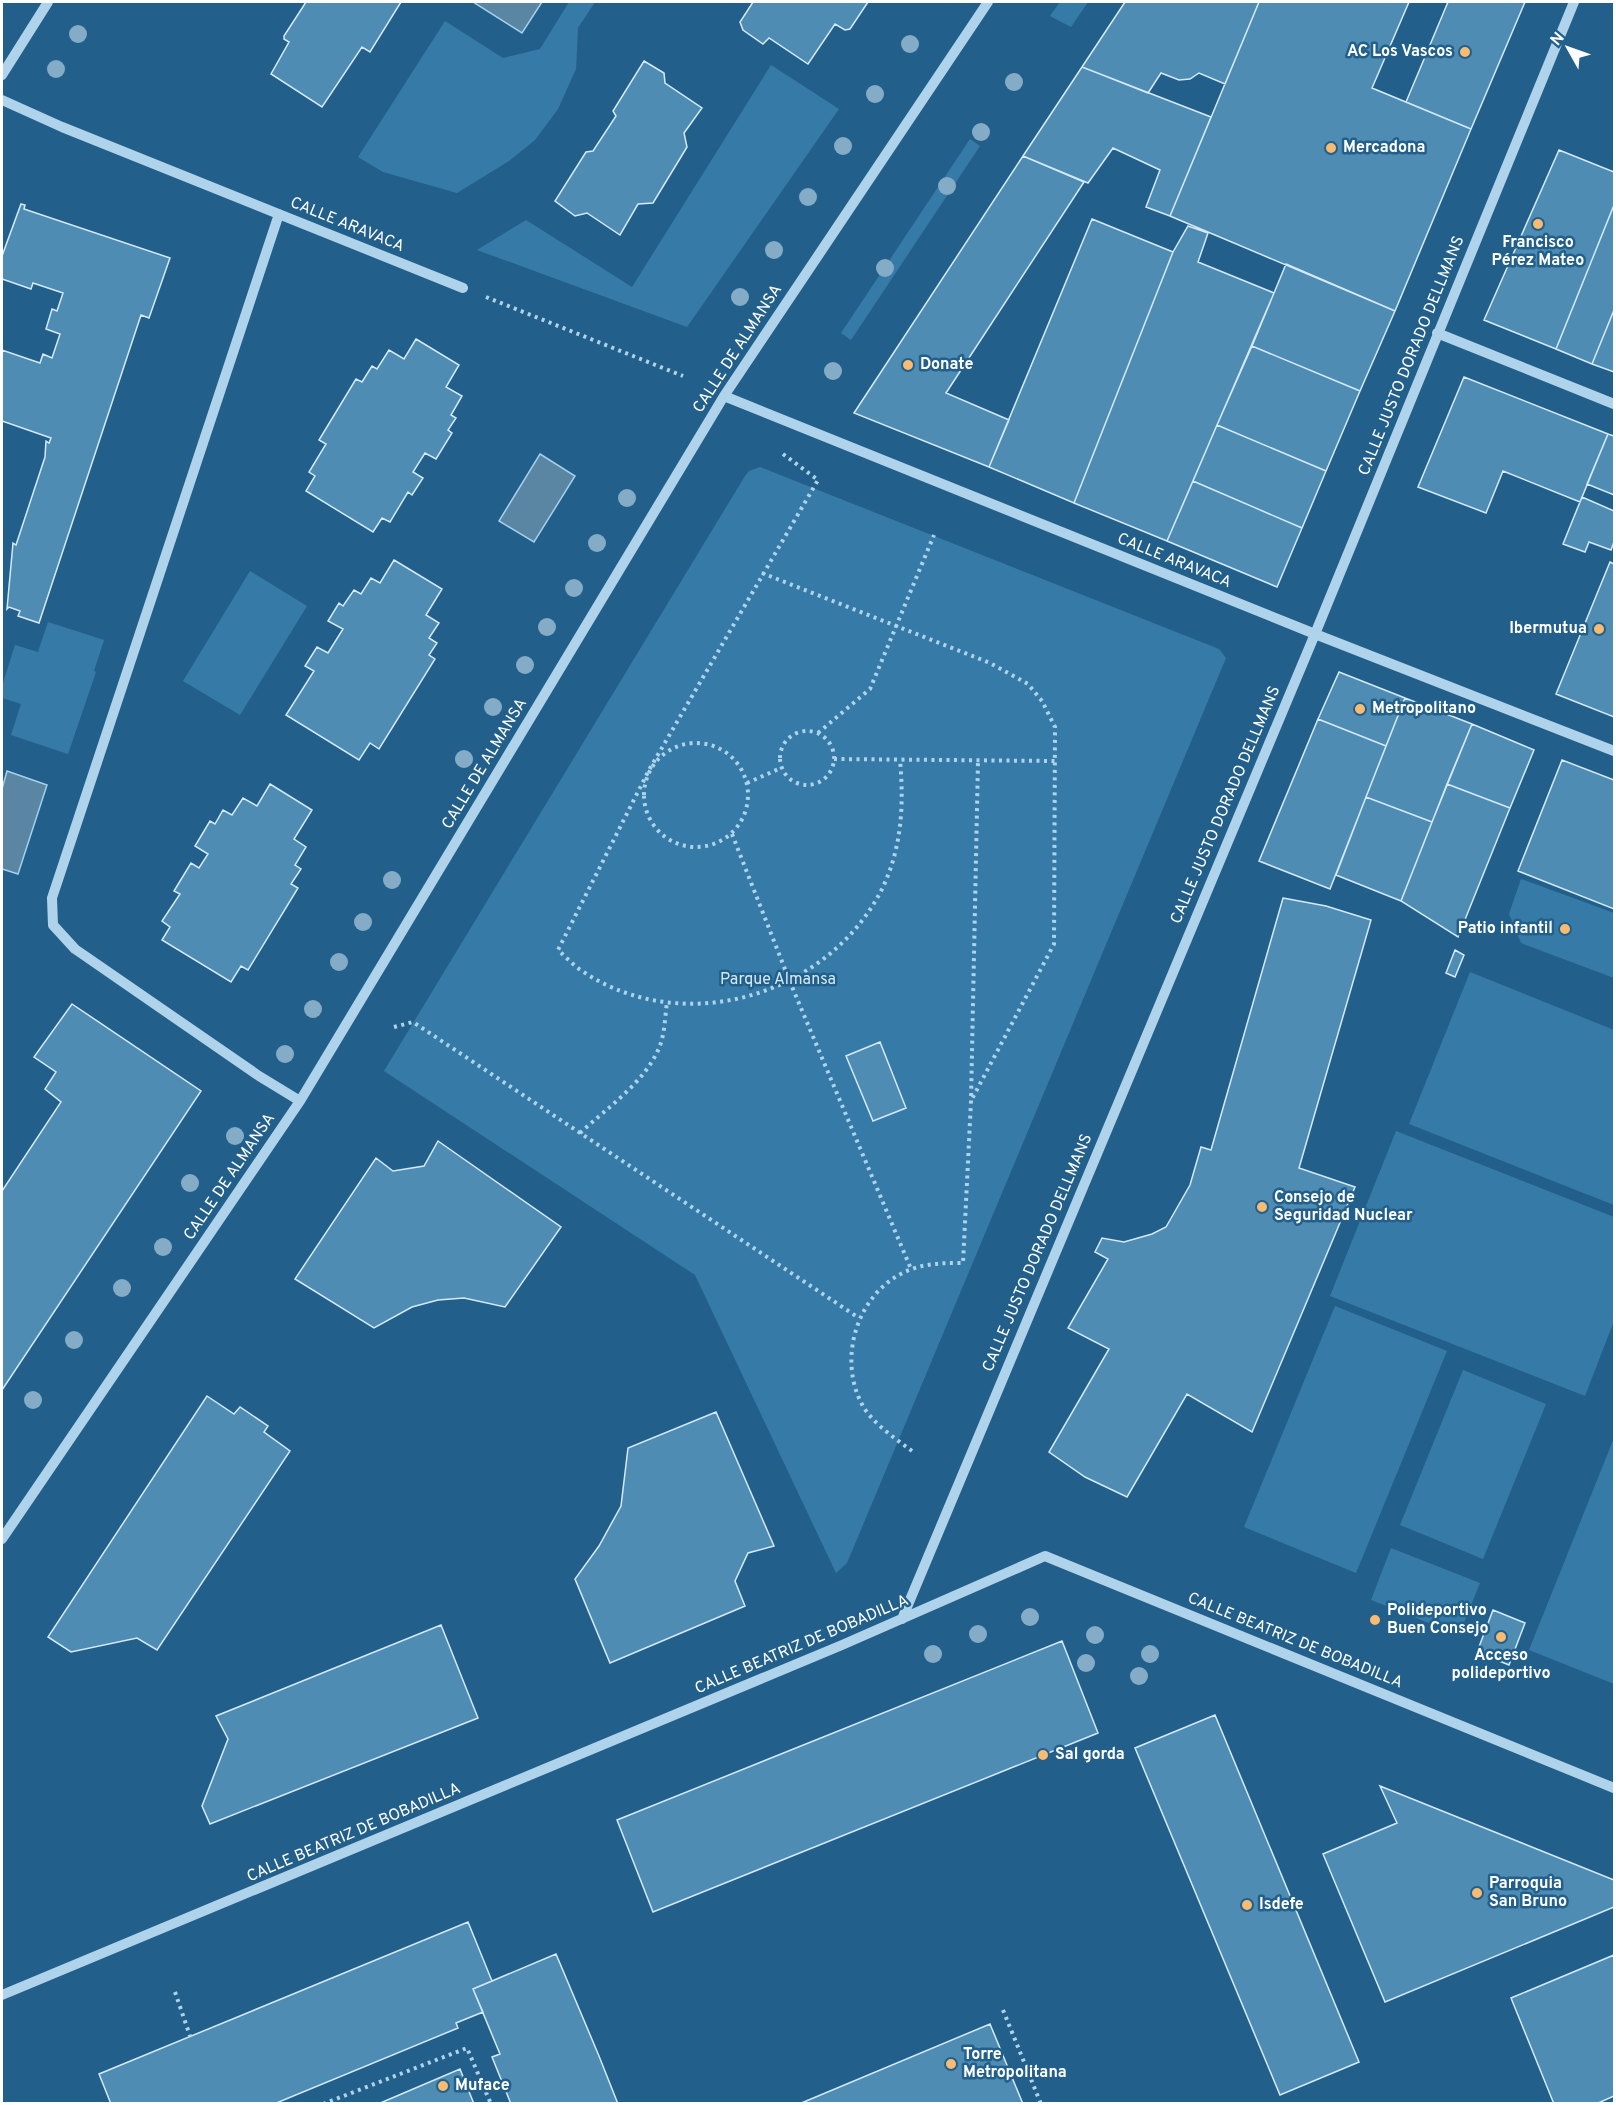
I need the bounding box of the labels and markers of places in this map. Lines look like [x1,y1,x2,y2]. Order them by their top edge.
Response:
place label: AC Los Vascos [1347,42,1453,62]
marker: AC Los Vascos [1458,45,1472,59]
place label: Mercadona [1343,138,1425,158]
marker: Mercadona [1324,141,1338,155]
marker: Francisco Pérez Mateo [1531,217,1545,231]
place label: Francisco Pérez Mateo [1492,233,1584,271]
place label: Donate [920,355,973,375]
marker: Donate [901,358,915,372]
place label: Ibermutua [1509,619,1587,639]
marker: Ibermutua [1592,622,1606,636]
place label: Metropolitano [1372,699,1476,719]
marker: Metropolitano [1353,702,1367,716]
place label: Patio infantil [1458,919,1553,939]
marker: Patio infantil [1558,922,1572,936]
place label: Consejo de Seguridad Nuclear [1274,1188,1413,1226]
marker: Consejo de Seguridad Nuclear [1255,1200,1269,1214]
place label: Polideportivo Buen Consejo [1387,1601,1489,1639]
marker: Polideportivo Buen Consejo [1368,1613,1382,1627]
marker: Acceso polideportivo [1494,1630,1508,1644]
place label: Acceso polideportivo [1451,1646,1551,1684]
place label: Sal gorda [1055,1745,1125,1765]
marker: Sal gorda [1036,1748,1050,1762]
place label: Parroquia San Bruno [1489,1874,1567,1912]
marker: Parroquia San Bruno [1470,1886,1484,1900]
place label: Isdefe [1259,1895,1304,1915]
marker: Isdefe [1240,1898,1254,1912]
place label: Torre Metropolitana [963,2045,1067,2083]
marker: Torre Metropolitana [944,2057,958,2071]
place label: Muface [455,2076,510,2096]
marker: Muface [436,2079,450,2093]

